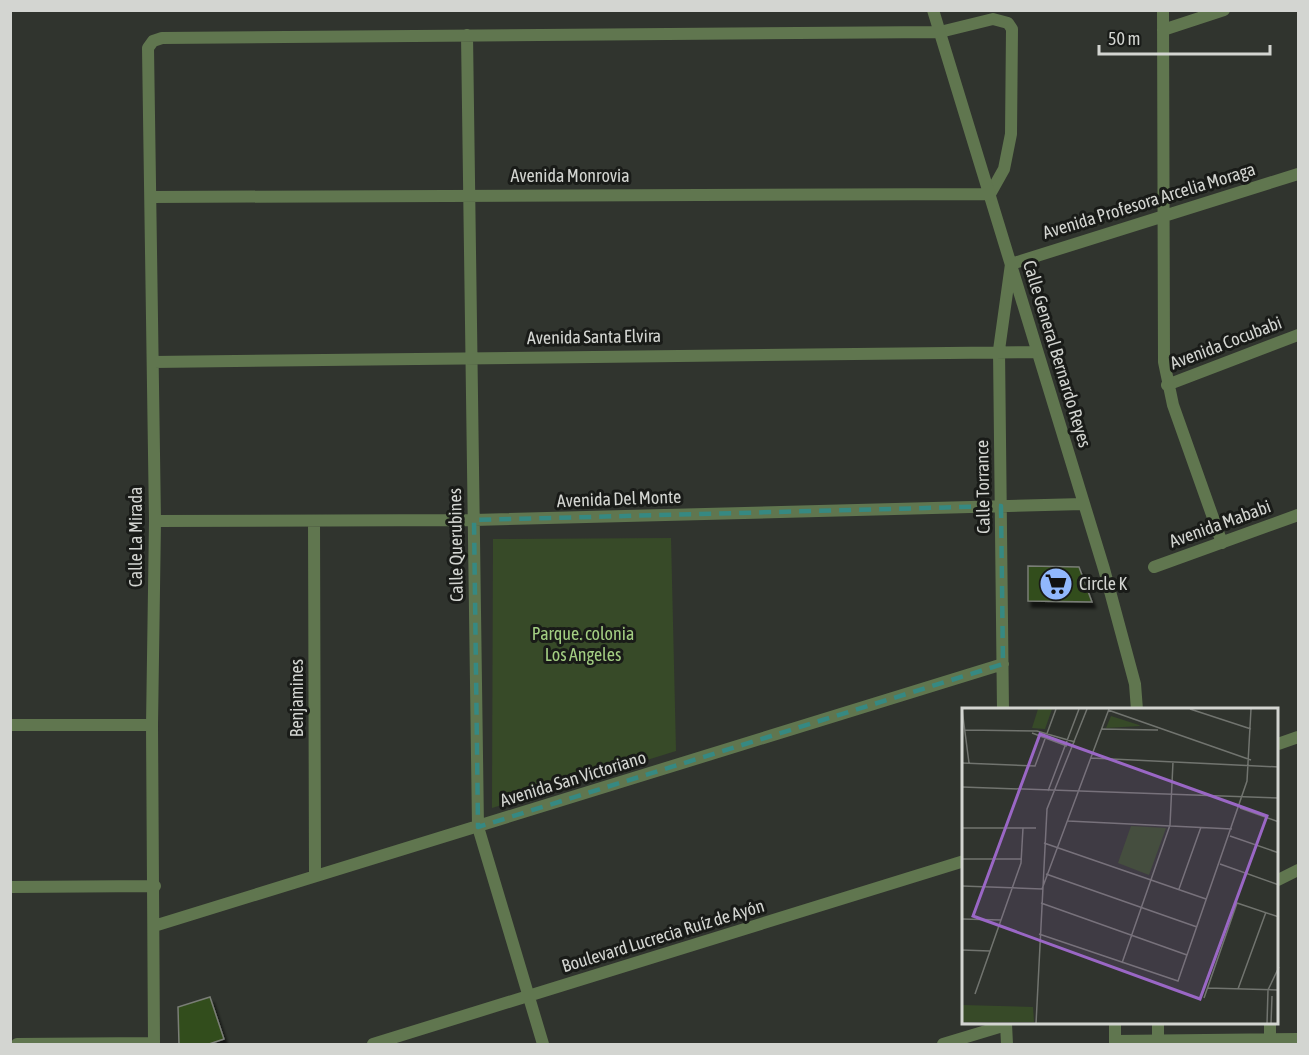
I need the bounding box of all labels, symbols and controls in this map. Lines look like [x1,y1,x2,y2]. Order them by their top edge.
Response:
scale bar [1099,18,1270,56]
text: 50 m [1108,28,1140,49]
street label: Avenida Profesora Arcelia Moraga [1040,158,1258,243]
street label: Avenida Monrovia [510,165,630,186]
street label: Calle General Bernardo Reyes [1019,258,1096,450]
street label: Avenida Cocubabi [1167,312,1285,373]
street label: Avenida Santa Elvira [527,325,661,348]
street label: Calle Torrance [971,440,994,534]
street label: Avenida Del Monte [556,486,682,511]
street label: Calle La Mirada [125,487,146,587]
street label: Calle Querubines [444,488,467,602]
street label: Avenida Mababi [1166,495,1273,552]
supermarket icon: Circle K [1038,566,1074,602]
place label: Circle K [1079,573,1127,594]
park label: Parque. colonia Los Angeles [532,623,634,665]
street label: Benjamines [286,659,307,737]
inset map [962,708,1279,1025]
street label: Avenida San Victoriano [497,746,648,811]
street label: Boulevard Lucrecia Ruíz de Ayón [559,895,767,976]

